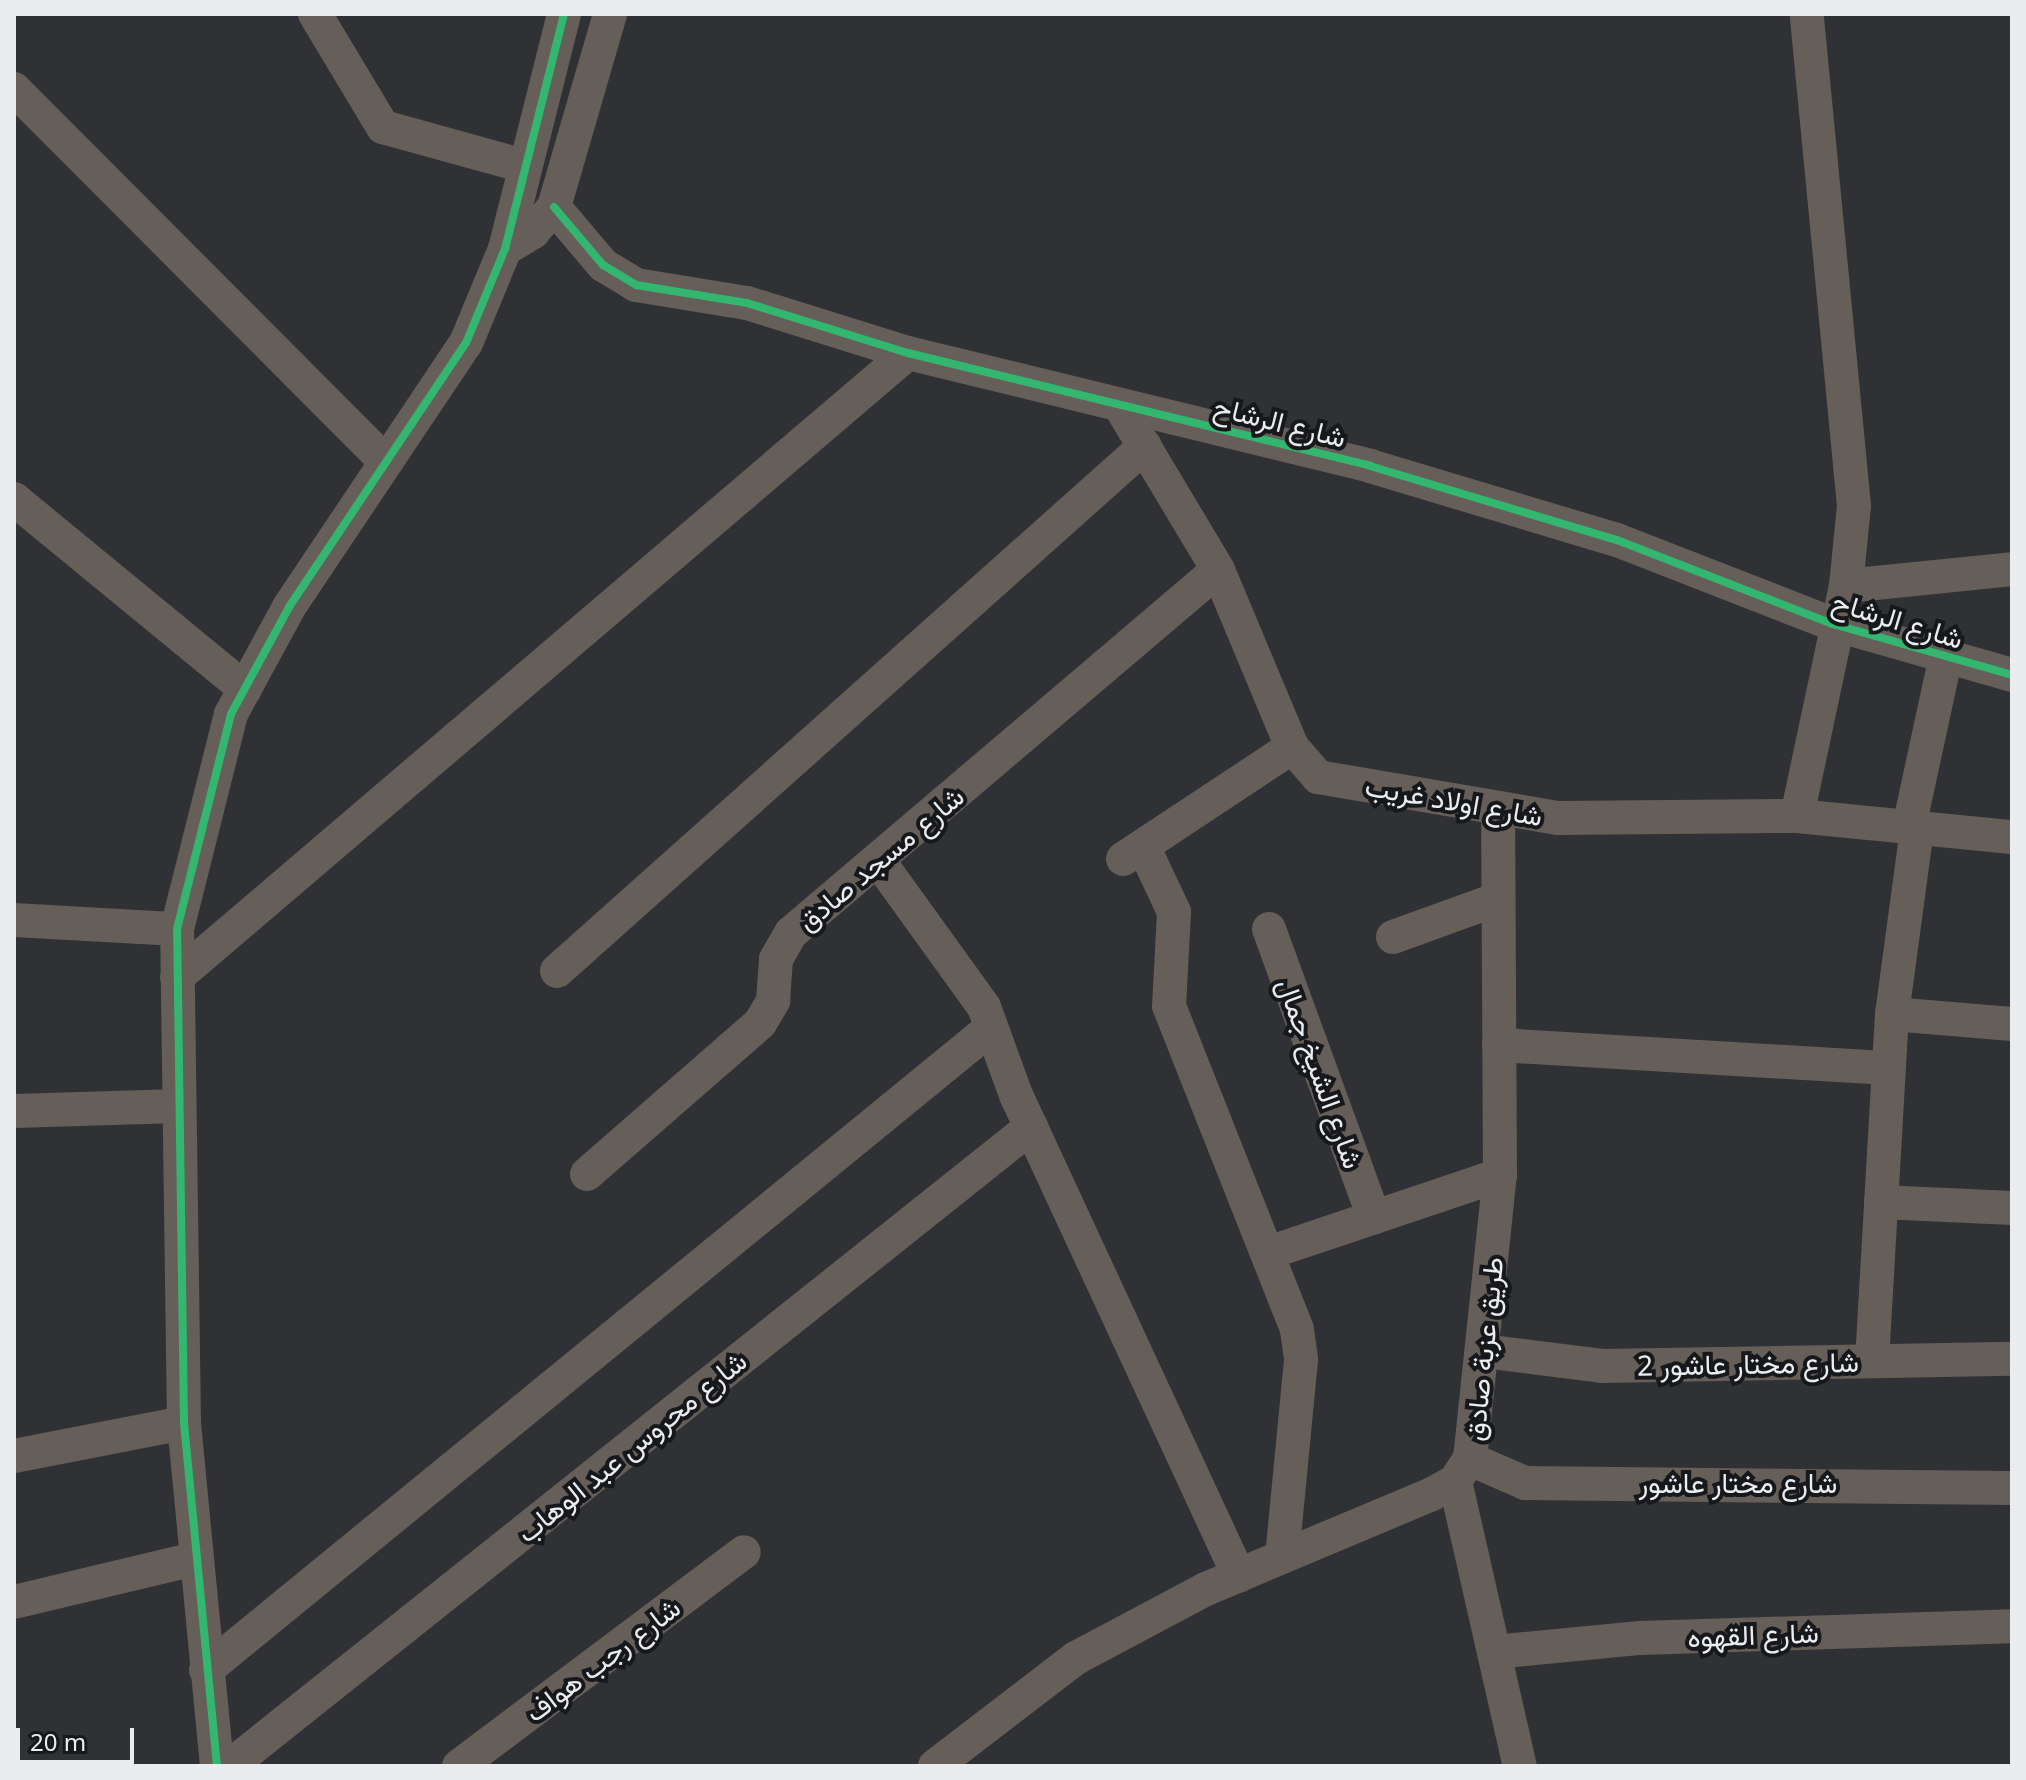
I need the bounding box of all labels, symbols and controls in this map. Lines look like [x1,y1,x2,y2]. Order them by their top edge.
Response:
street label: شارع الرشاح [1210,388,1350,454]
street label: شارع الرشاح [1829,583,1967,655]
street label: شارع اولاد غريب [1363,768,1545,832]
street label: شارع مسجد صادق [790,779,970,937]
street label: شارع الشيخ جمال [1271,973,1371,1173]
street label: طريق عزبة صادق [1457,1255,1509,1443]
street label: شارع محروس عبد الوهاب [509,1343,753,1549]
street label: شارع مختار عاشور 2 [1637,1344,1859,1382]
street label: شارع مختار عاشور [1639,1465,1837,1499]
street label: شارع رجب هواف [518,1590,686,1728]
street label: شارع القهوه [1687,1615,1819,1653]
scale bar [20,1712,138,1762]
text: 20 m [30,1725,86,1758]

